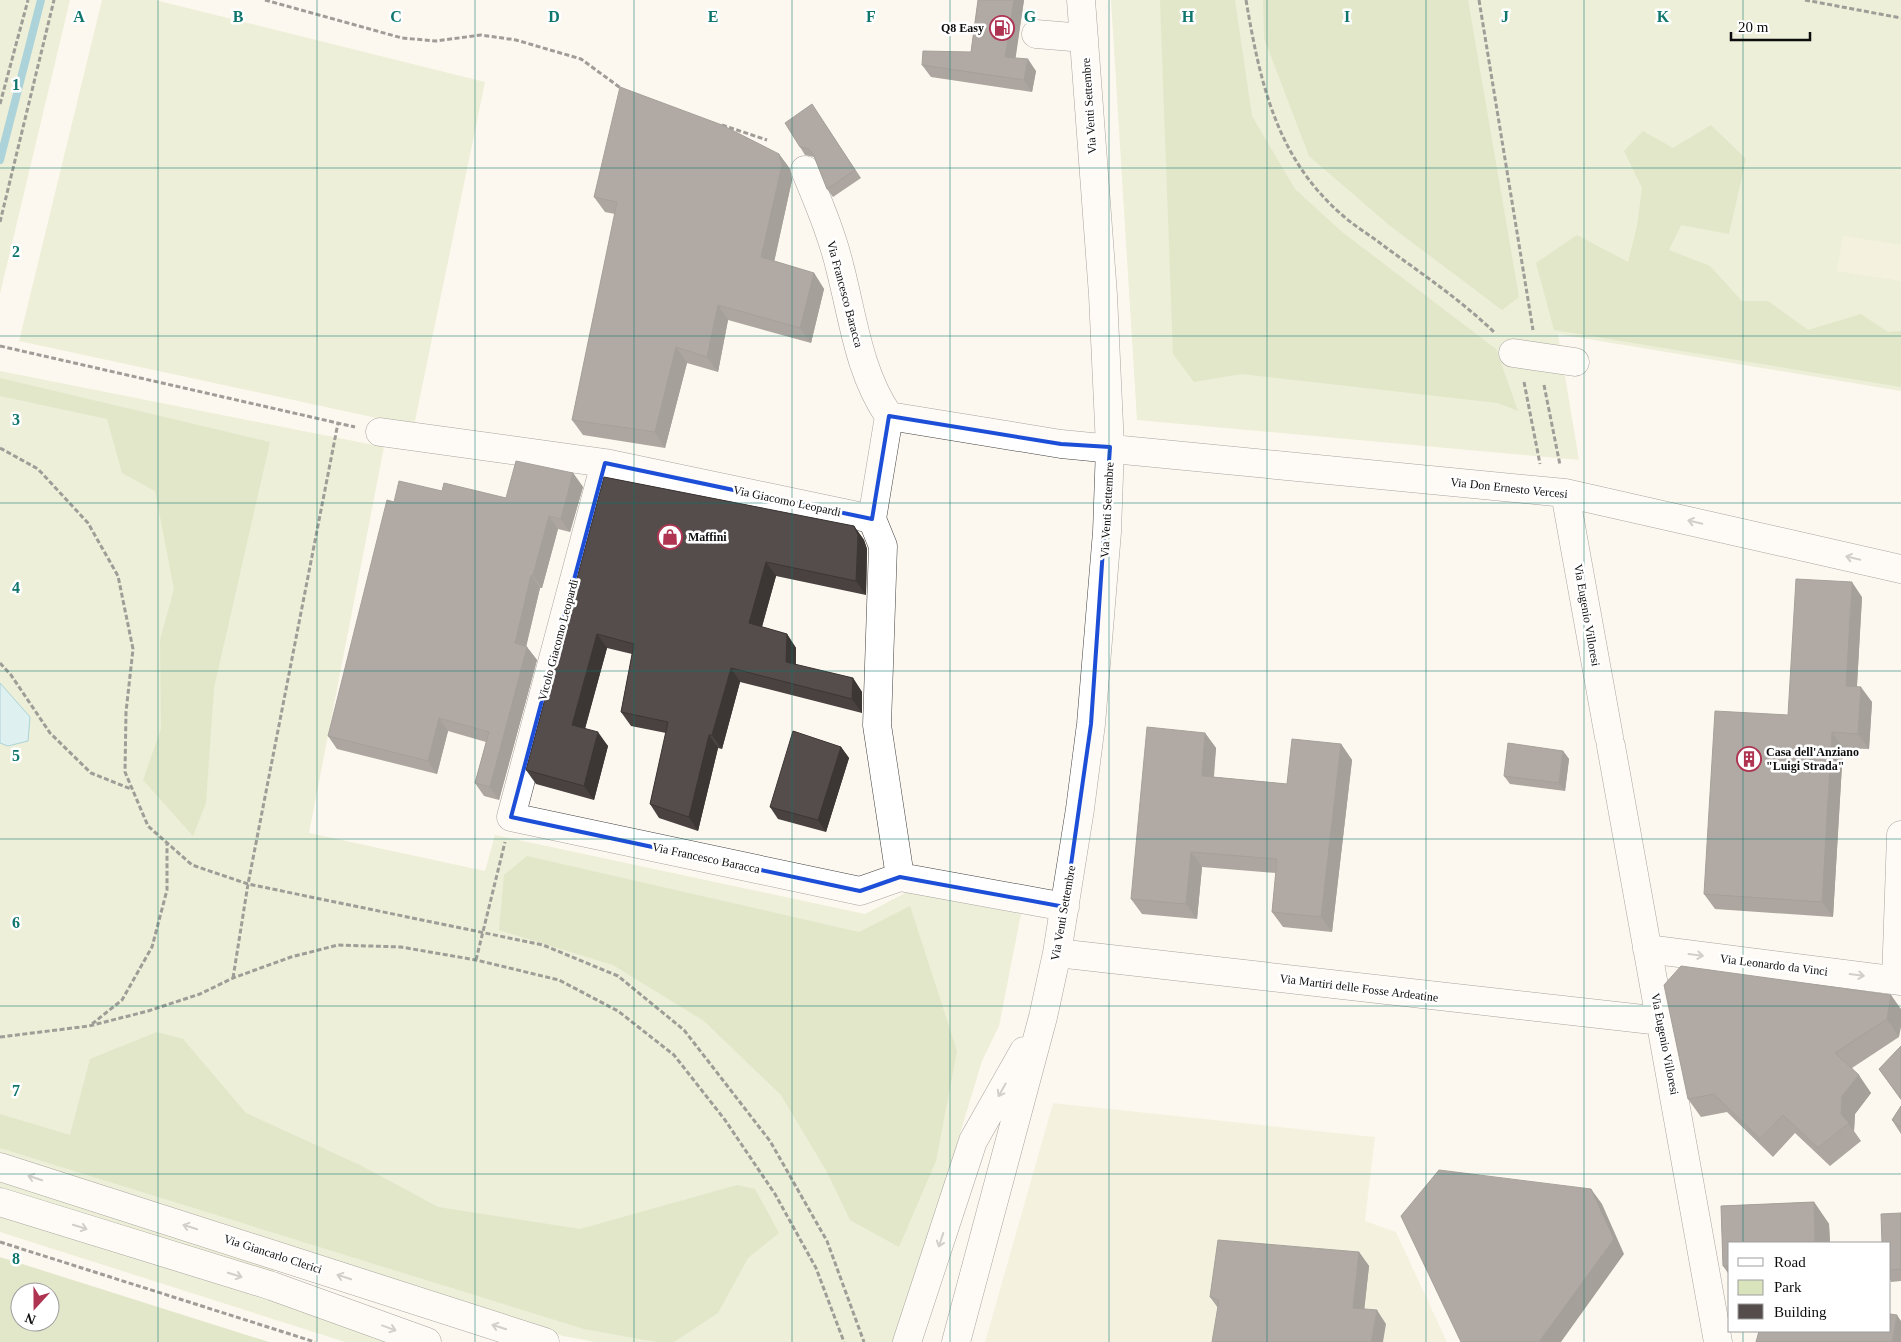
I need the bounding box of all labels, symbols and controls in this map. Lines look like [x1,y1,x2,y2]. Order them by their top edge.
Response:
text: A [73,8,85,25]
text: B [233,8,244,25]
text: C [390,8,402,25]
text: D [548,8,560,25]
text: E [708,8,718,25]
text: F [866,8,876,25]
text: G [1024,8,1037,25]
text: H [1182,8,1195,25]
text: I [1344,8,1350,25]
text: J [1501,8,1509,25]
text: K [1657,8,1670,25]
scale bar [1731,10,1810,42]
fuel station icon: Q8 Easy [989,15,1015,41]
text: 20 m [1738,19,1769,35]
place label: Q8 Easy [941,21,984,35]
street label: Via Venti Settembre [1079,57,1099,155]
text: 1 [12,76,20,93]
street label: Via Francesco Baracca [824,239,866,350]
text: 2 [12,243,20,260]
text: 3 [12,411,20,428]
street label: Via Venti Settembre [1097,462,1117,558]
street label: Via Don Ernesto Vercesi [1450,475,1569,501]
street label: Via Giacomo Leopardi [732,483,843,519]
one-way arrow [1687,517,1703,526]
shop icon: Maffini [657,524,683,550]
place label: Maffini [688,530,727,544]
one-way arrow [1846,553,1862,562]
street label: Via Eugenio Villoresi [1571,563,1603,668]
street label: Vicolo Giacomo Leopardi [535,577,581,702]
text: 4 [12,579,20,596]
place label: Casa dell'Anziano "Luigi Strada" [1766,745,1859,773]
building icon: Casa dell'Anziano "Luigi Strada" [1736,746,1762,772]
text: 5 [12,747,20,764]
street label: Via Francesco Baracca [651,840,762,876]
street label: Via Venti Settembre [1048,864,1078,962]
text: 6 [12,914,20,931]
one-way arrow [1688,950,1704,960]
street label: Via Leonardo da Vinci [1719,951,1829,979]
one-way arrow [1849,970,1865,980]
street label: Via Martiri delle Fosse Ardeatine [1279,971,1439,1005]
street label: Via Eugenio Villoresi [1648,992,1682,1097]
text: 7 [12,1082,20,1099]
one-way arrow [996,1082,1006,1097]
one-way arrow [27,1172,43,1182]
one-way arrow [72,1222,88,1232]
one-way arrow [182,1222,198,1232]
street label: Via Giancarlo Clerici [222,1231,325,1277]
one-way arrow [936,1232,945,1247]
legend [1728,1242,1891,1332]
text: 8 [12,1250,20,1267]
text: Road [1774,1254,1806,1270]
one-way arrow [227,1270,243,1280]
one-way arrow [337,1272,353,1281]
text: Park [1774,1279,1802,1295]
north arrow [10,1282,60,1332]
text: Building [1774,1304,1827,1320]
text: N [23,1310,38,1327]
one-way arrow [492,1322,507,1331]
one-way arrow [380,1324,396,1333]

